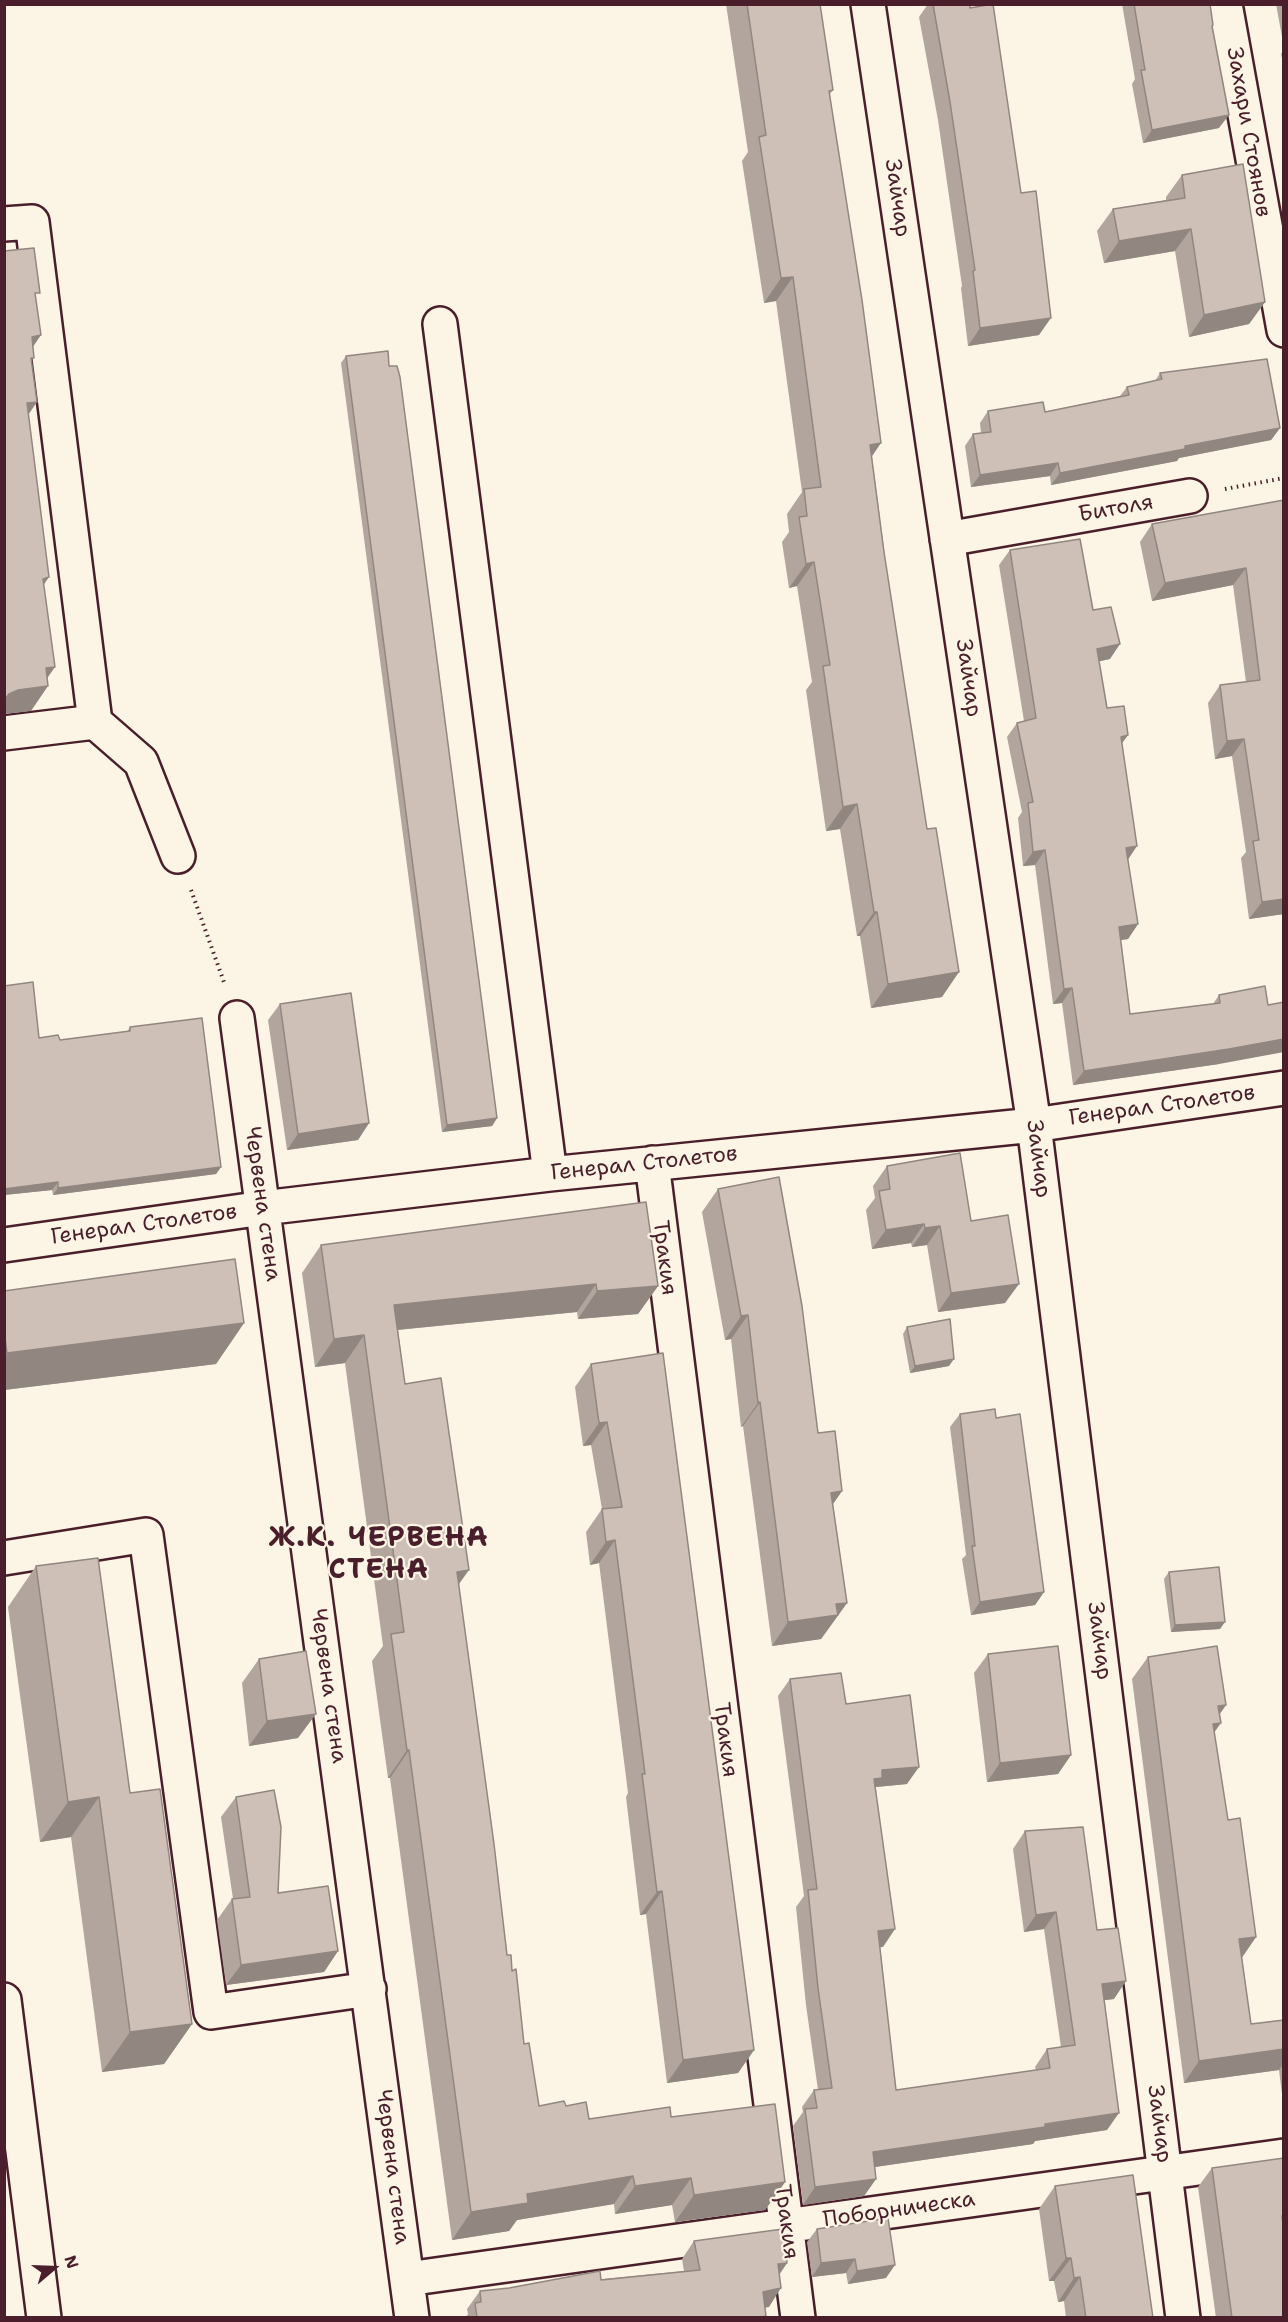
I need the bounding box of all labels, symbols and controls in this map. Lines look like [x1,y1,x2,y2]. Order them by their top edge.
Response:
street label: Захари Стоянов [1220,45,1276,219]
street label: Зайчар [878,157,916,239]
street label: Битоля [1076,489,1156,529]
street label: Зайчар [949,637,987,719]
street label: Генерал Столетов [1067,1080,1257,1132]
street label: Зайчар [1020,1118,1056,1200]
street label: Червена стена [238,1125,286,1283]
street label: Генерал Столетов [549,1141,739,1187]
street label: Генерал Столетов [49,1199,239,1251]
street label: Тракия [646,1219,682,1297]
district label: Ж.К. ЧЕРВЕНА СТЕНА [269,1522,489,1588]
street label: Зайчар [1081,1600,1117,1682]
street label: Червена стена [304,1607,352,1765]
street label: Тракия [707,1701,743,1779]
street label: Зайчар [1141,2083,1177,2165]
street label: Червена стена [369,2088,415,2246]
street label: Тракия [768,2183,804,2261]
street label: Поборническа [821,2186,977,2234]
north arrow [24,2238,84,2298]
text: N [59,2253,83,2271]

